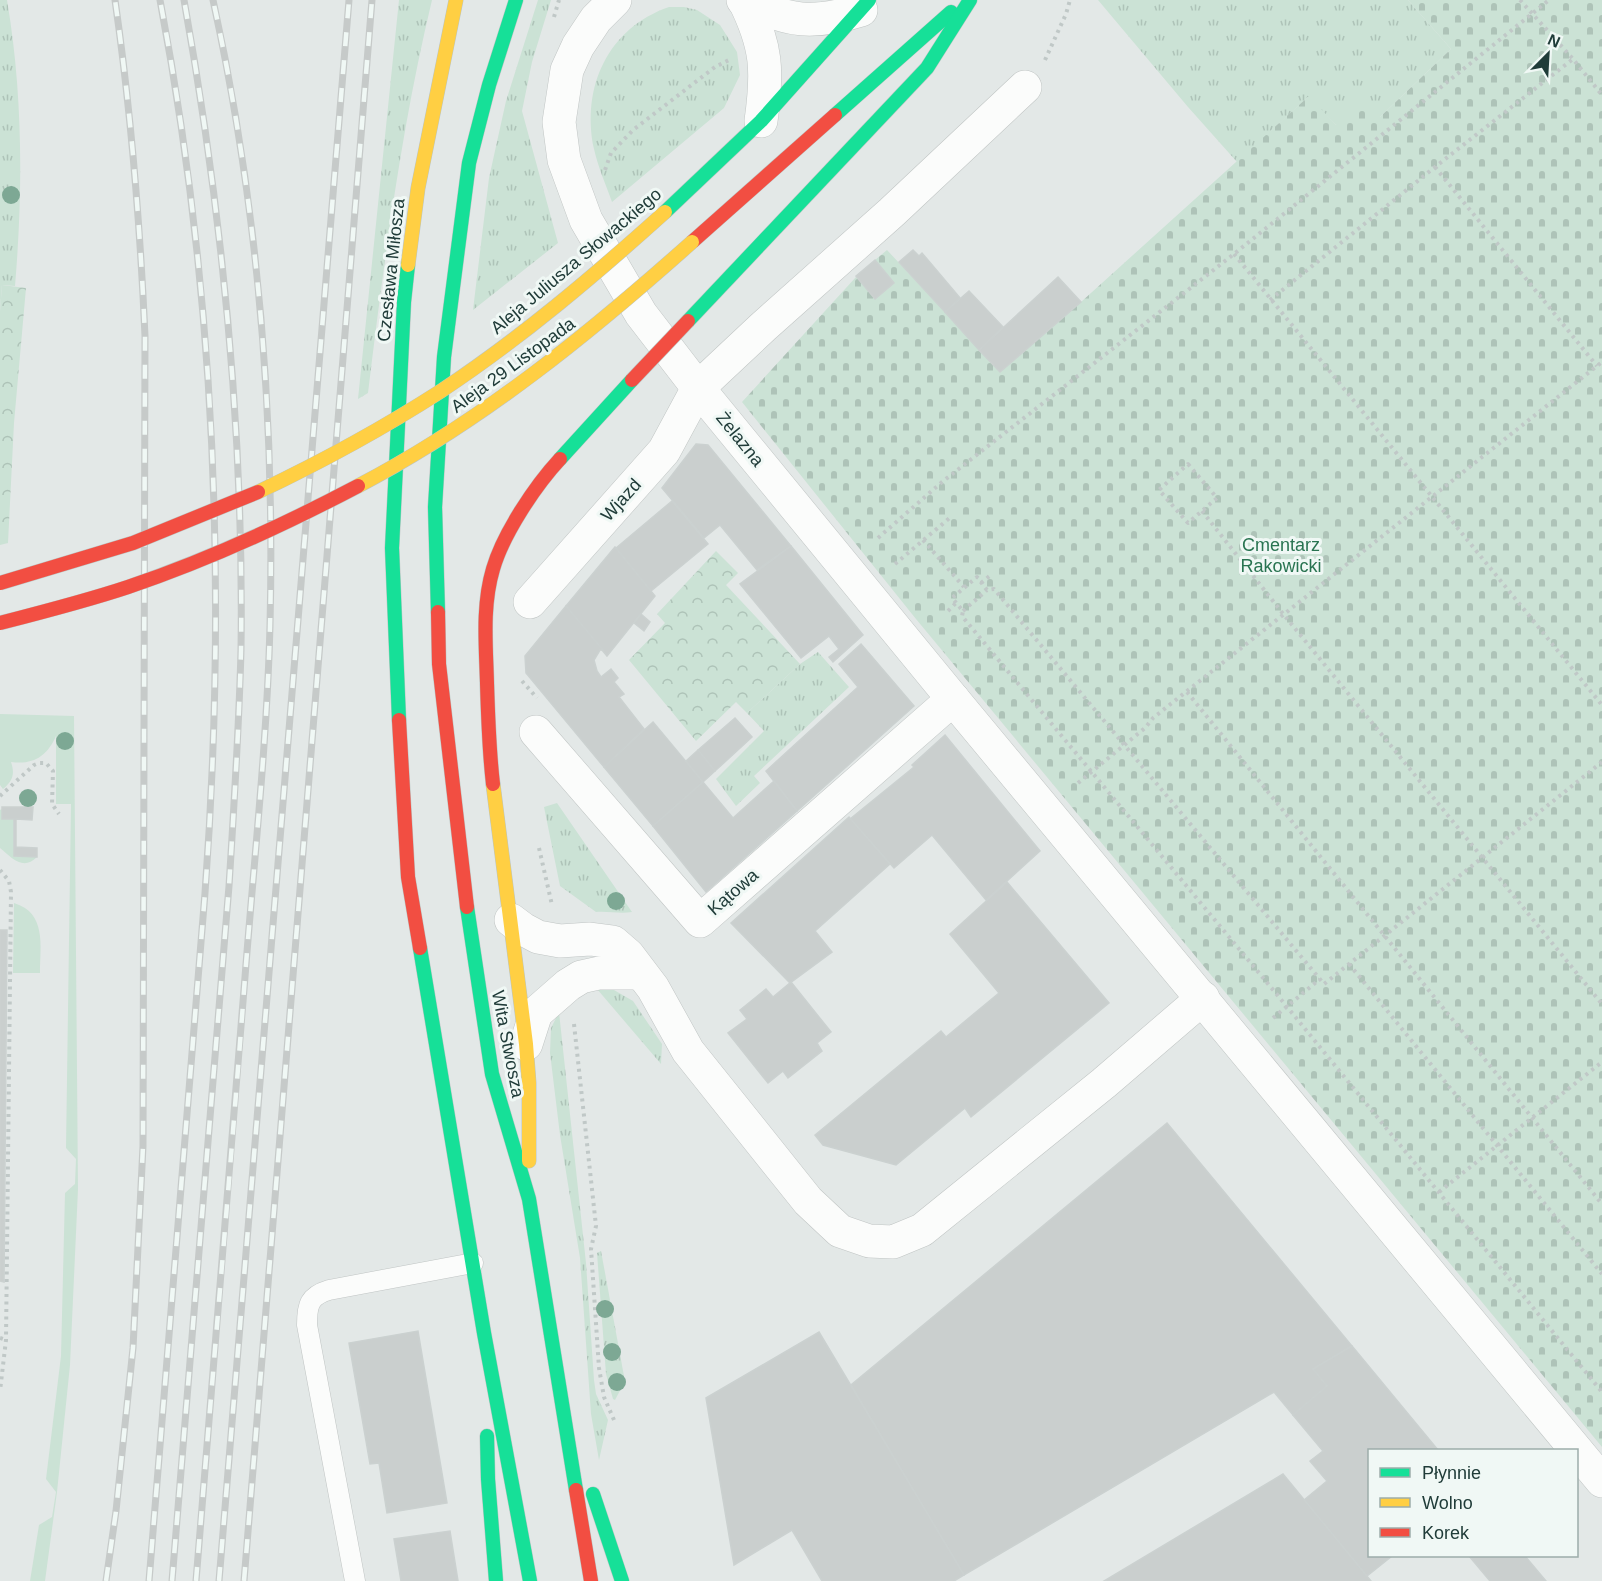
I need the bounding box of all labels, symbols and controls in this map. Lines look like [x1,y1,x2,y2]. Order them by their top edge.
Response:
north arrow [1518,24,1578,84]
text: N [1545,31,1563,51]
street label: Aleja Juliusza Słowackiego [487,184,665,338]
street label: Czesława Miłosza [374,196,409,343]
street label: Aleja 29 Listopada [447,313,580,417]
street label: Żelazna [712,408,769,471]
street label: Wjazd [597,475,645,525]
park label: Cmentarz Rakowicki [1240,535,1322,576]
street label: Kątowa [704,864,763,919]
street label: Wita Stwosza [488,989,528,1100]
legend [1368,1449,1578,1557]
text: Płynnie [1422,1463,1481,1483]
text: Wolno [1422,1493,1473,1513]
text: Korek [1422,1523,1470,1543]

